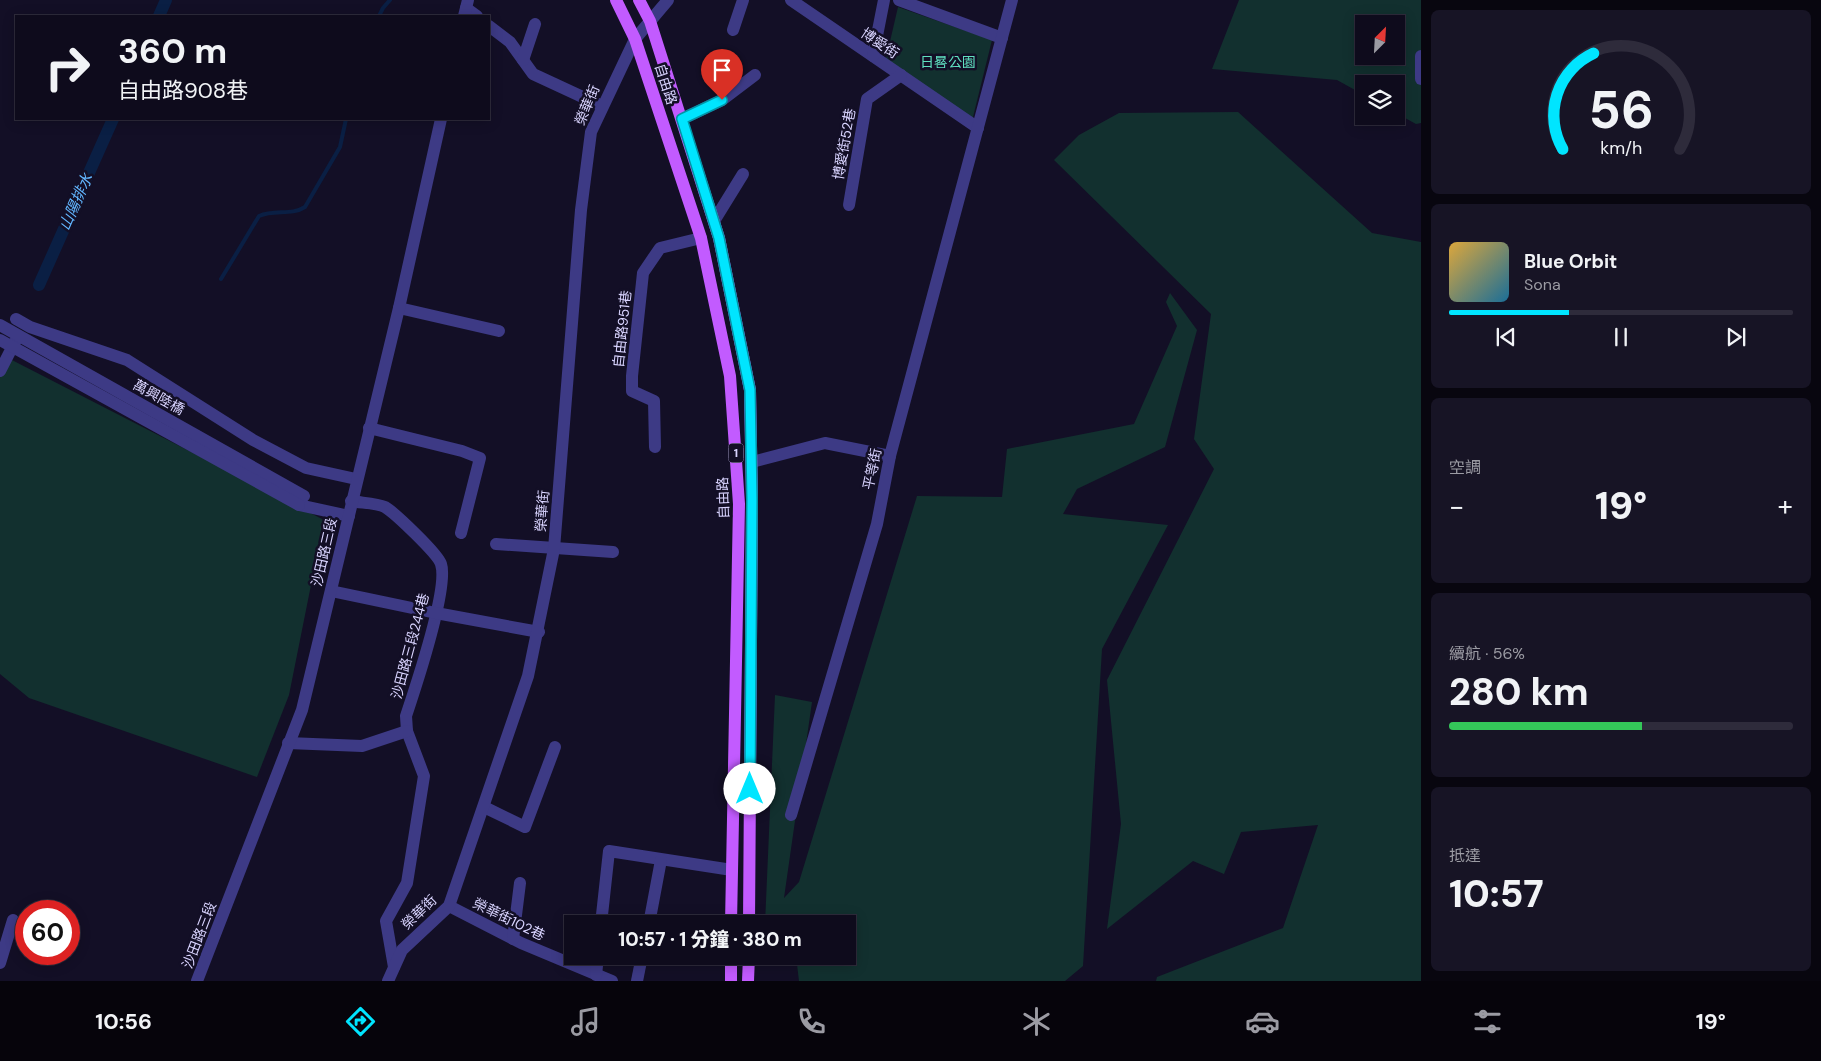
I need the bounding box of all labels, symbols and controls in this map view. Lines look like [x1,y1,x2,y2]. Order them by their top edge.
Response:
north arrow [1355,15,1405,65]
map controls [1355,15,1405,125]
street label: 博愛街 [858,24,902,62]
text: 360 m [118,28,227,74]
icon: right [35,35,100,100]
pin [701,49,743,100]
park label: 日晷公園 [920,53,976,71]
icon: arrive [708,56,736,84]
street label: 自由路 [651,61,681,107]
button: layers [1355,75,1405,125]
text: 自由路908巷 [118,76,248,105]
text: 56 [1588,76,1654,144]
street label: 榮華街 [571,82,603,128]
street label: 博愛街52巷 [829,107,859,181]
text: km/h [1600,136,1642,160]
water label: 山陽排水 [55,170,98,233]
text: Blue Orbit [1524,249,1617,274]
text: Sona [1524,274,1561,295]
street label: 自由路951巷 [609,289,635,369]
icon: previous [1492,323,1520,351]
icon: pause [1607,323,1635,351]
icon: next [1722,323,1750,351]
street label: 萬興陸橋 [130,376,188,418]
road number: 1 [728,443,744,462]
street label: 平等街 [859,447,885,491]
text: 空調 [1449,457,1481,478]
street label: 自由路 [713,477,733,519]
text: 19° [1595,481,1647,531]
text: − [1449,488,1464,525]
text: + [1778,488,1793,525]
street label: 榮華街 [531,489,553,533]
street label: 沙田路三段 [307,516,341,588]
street label: 沙田路三段244巷 [387,591,433,701]
text: 續航 · 56% [1449,643,1525,664]
text: 280 km [1449,667,1589,717]
position arrow [723,762,775,814]
text: 抵達 [1449,845,1481,866]
text: 10:57 [1449,869,1544,919]
street label: 榮華街 [398,891,440,933]
street label: 榮華街102巷 [470,894,548,944]
street label: 沙田路三段 [178,899,220,971]
speed limit sign: 60 [15,900,80,965]
text: 10:57 · 1 分鐘 · 380 m [618,927,802,952]
icon: directions [343,1004,378,1039]
icon: music [568,1004,603,1039]
icon: phone [794,1004,829,1039]
icon: climate [1019,1004,1054,1039]
icon: car [1245,1004,1280,1039]
icon: filters [1470,1004,1505,1039]
text: 10:56 [95,1007,152,1036]
text: 19° [1696,1007,1726,1036]

